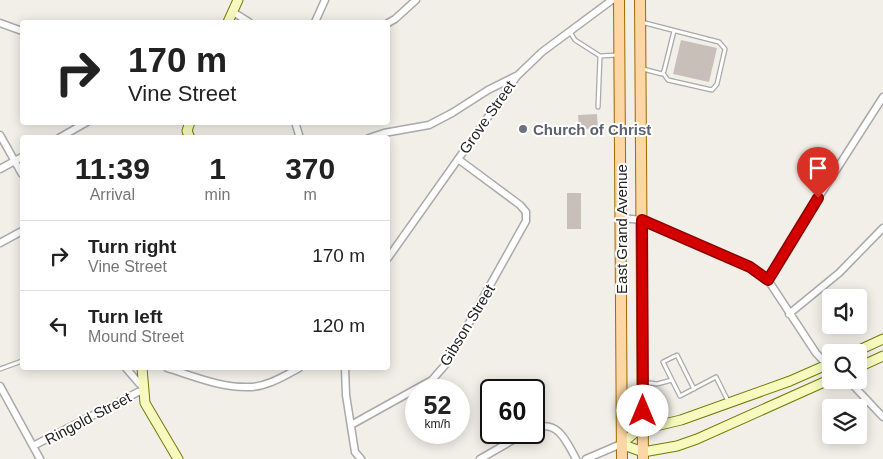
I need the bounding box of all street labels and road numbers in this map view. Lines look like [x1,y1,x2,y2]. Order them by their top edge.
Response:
street label: Grove Street [456,77,519,157]
street label: East Grand Avenue [613,164,630,294]
street label: Gibson Street [436,281,498,369]
street label: Ringold Street [42,388,135,448]

